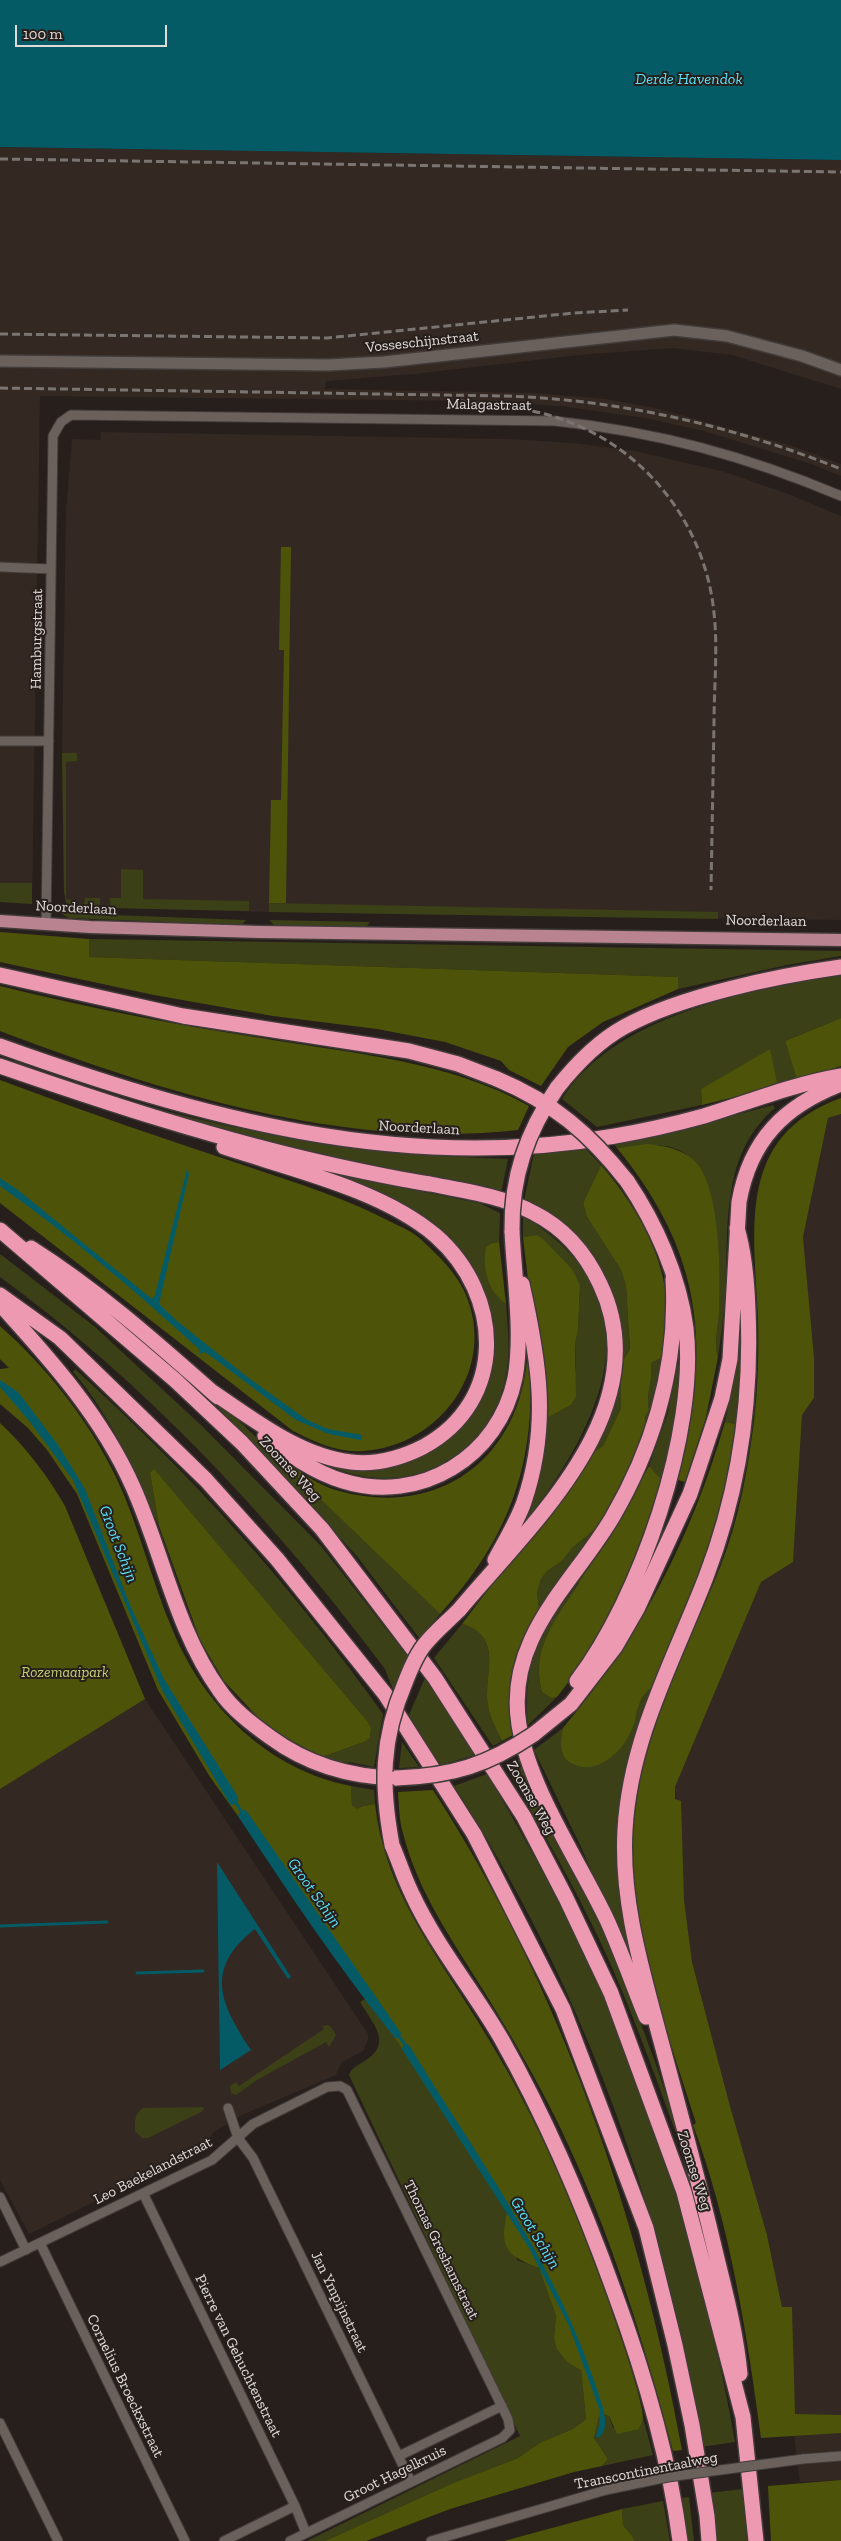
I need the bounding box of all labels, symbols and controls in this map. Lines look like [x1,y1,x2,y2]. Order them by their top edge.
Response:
scale bar [18,15,170,47]
text: 100 m [23,25,62,43]
water label: Derde Havendok [635,69,743,89]
street label: Vosseschijnstraat [365,327,479,357]
street label: Malagastraat [446,395,532,415]
street label: Hamburgstraat [27,588,47,690]
street label: Noorderlaan [35,897,117,919]
street label: Noorderlaan [725,911,807,931]
street label: Noorderlaan [378,1117,460,1139]
street label: Zoomse Weg [255,1433,325,1505]
water label: Groot Schijn [95,1503,141,1585]
park label: Rozemaaipark [21,1664,109,1682]
street label: Zoomse Weg [503,1758,559,1838]
water label: Groot Schijn [283,1855,345,1931]
street label: Zoomse Weg [673,2129,715,2213]
street label: Leo Baekelandstraat [91,2133,215,2209]
street label: Thomas Greshamstraat [399,2177,483,2323]
water label: Groot Schijn [506,2194,564,2272]
street label: Jan Ympijnstraat [307,2248,371,2356]
street label: Pierre van Gehuchtenstraat [191,2272,285,2440]
street label: Cornelius Broeckxstraat [83,2312,167,2460]
street label: Groot Hagelkruis [341,2441,449,2507]
street label: Transcontinentaalweg [573,2448,719,2494]

